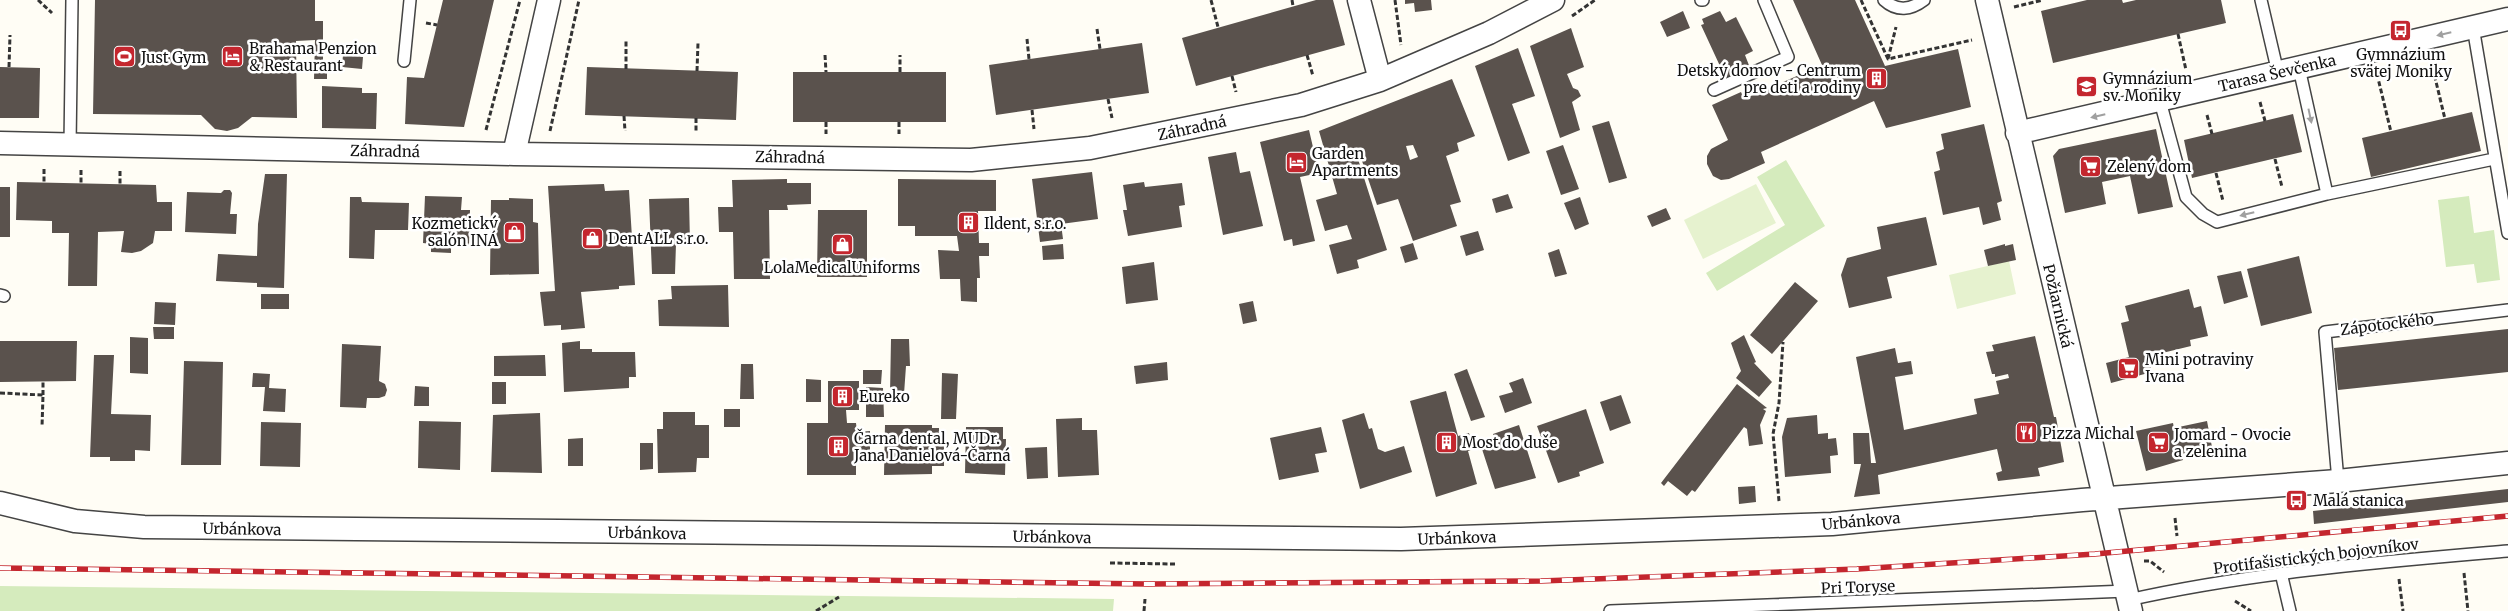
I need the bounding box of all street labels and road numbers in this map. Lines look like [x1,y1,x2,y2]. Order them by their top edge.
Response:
street label: Tarasa Ševčenka [2216,49,2338,96]
street label: Záhradná [1156,111,1228,145]
street label: Záhradná [350,141,420,161]
street label: Záhradná [755,147,825,167]
street label: Požiarnická [2039,262,2077,350]
street label: Zápotockého [2339,309,2435,339]
street label: Urbánkova [1821,508,1901,534]
street label: Urbánkova [202,519,282,539]
street label: Urbánkova [607,523,687,543]
street label: Urbánkova [1012,527,1092,547]
street label: Urbánkova [1417,527,1497,549]
street label: Protifašistických bojovníkov [2212,534,2420,578]
street label: Pri Toryse [1821,576,1896,598]

